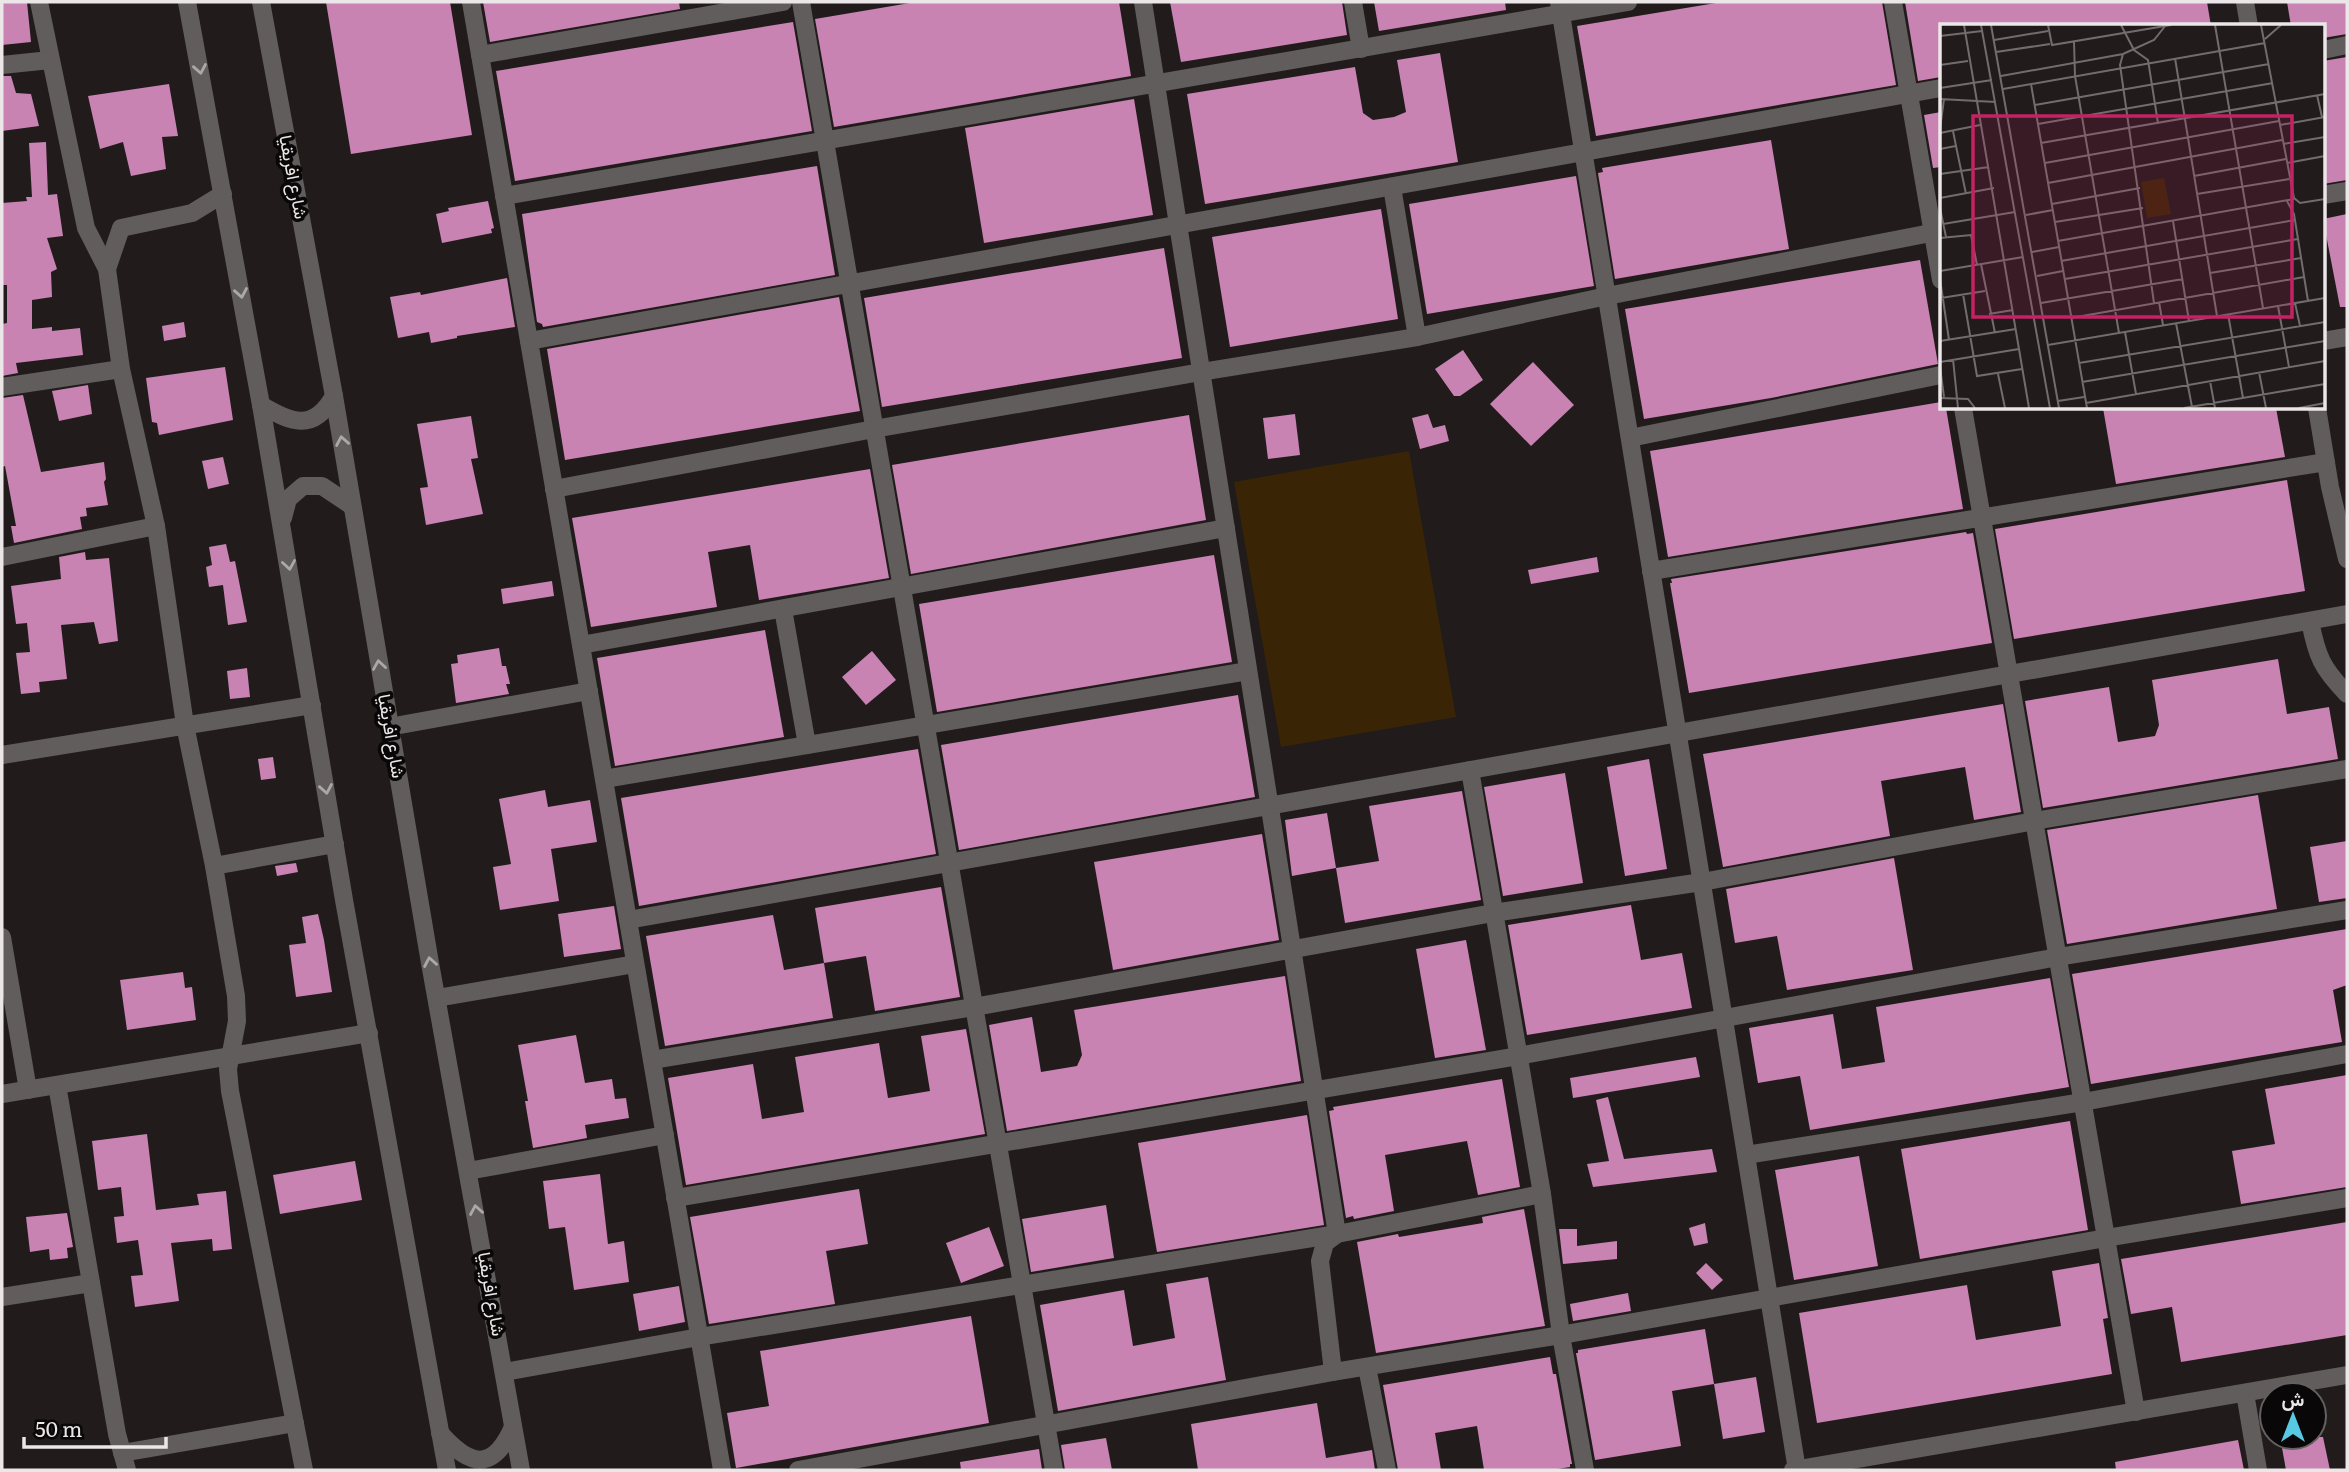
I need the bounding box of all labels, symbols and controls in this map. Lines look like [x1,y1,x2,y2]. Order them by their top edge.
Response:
inset map [1940,24,2324,410]
one-way arrow [191,63,206,75]
street label: شارع افريقيا [273,132,316,221]
one-way arrow [232,287,247,299]
one-way arrow [335,435,350,447]
one-way arrow [281,559,296,571]
one-way arrow [372,659,387,671]
street label: شارع افريقيا [372,692,413,780]
one-way arrow [318,784,333,795]
one-way arrow [423,956,438,968]
one-way arrow [469,1204,484,1216]
street label: شارع افريقيا [472,1250,513,1338]
north arrow [2258,1381,2328,1451]
text: ش [2282,1384,2305,1412]
scale bar [24,1406,166,1450]
text: 50 m [35,1412,82,1443]

